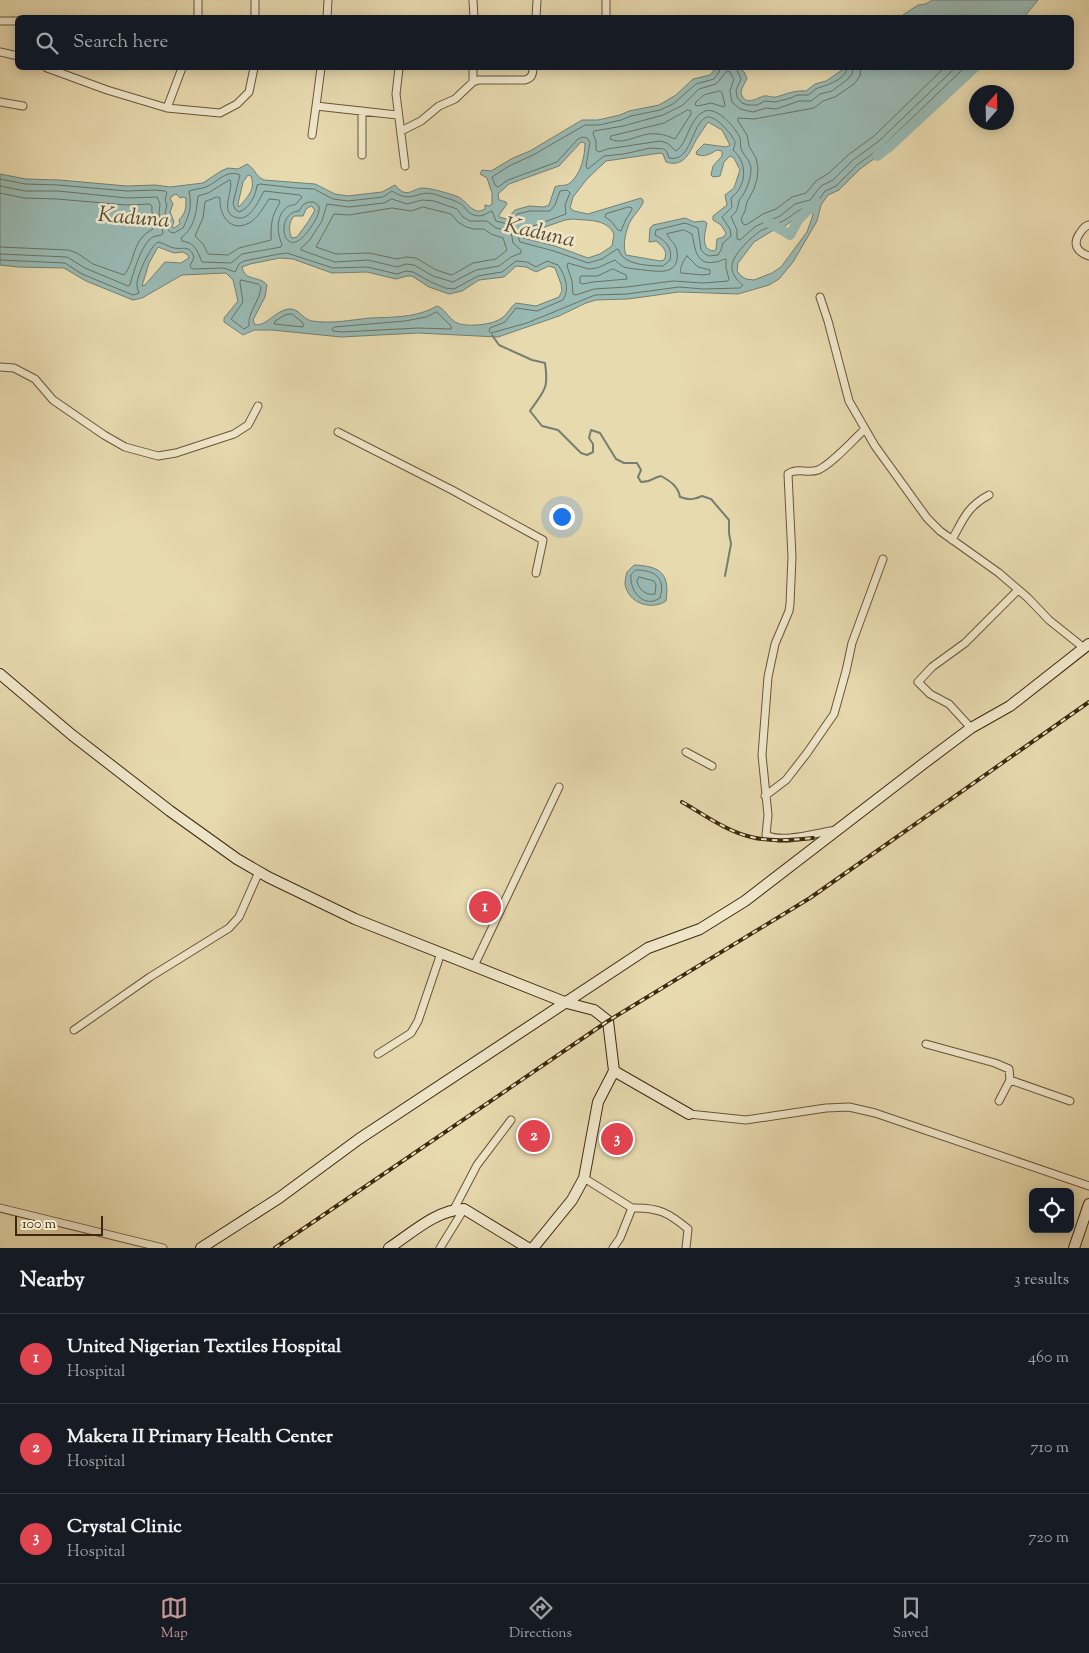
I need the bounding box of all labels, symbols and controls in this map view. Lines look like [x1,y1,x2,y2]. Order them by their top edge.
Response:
search box [15,15,1074,70]
icon: search [33,29,61,57]
text: Search here [73,29,168,56]
north arrow [969,85,1014,130]
water label: Kaduna [97,200,171,238]
water label: Kaduna [501,210,578,258]
your location [549,504,575,530]
pin: 1 [469,888,501,926]
pin: 2 [518,1117,550,1155]
pin: 3 [601,1120,633,1158]
map controls [1029,1188,1074,1233]
button: locate [1029,1188,1074,1233]
scale bar [15,1213,102,1236]
text: 100 m [22,1215,56,1235]
text: Nearby [20,1266,85,1296]
text: 3 results [1014,1269,1069,1292]
text: United Nigerian Textiles Hospital [67,1334,341,1361]
text: 1 [33,1347,39,1370]
text: 460 m [1028,1347,1069,1370]
text: Hospital [67,1361,125,1384]
text: Makera II Primary Health Center [67,1424,333,1451]
text: 2 [32,1437,40,1460]
text: 710 m [1031,1437,1069,1460]
text: Hospital [67,1451,125,1474]
text: Crystal Clinic [67,1514,182,1541]
text: 3 [33,1527,39,1550]
text: 720 m [1029,1527,1069,1550]
text: Hospital [67,1541,125,1564]
tab: Map [160,1594,188,1644]
tab: Directions [509,1594,572,1644]
tab: Saved [893,1594,929,1644]

